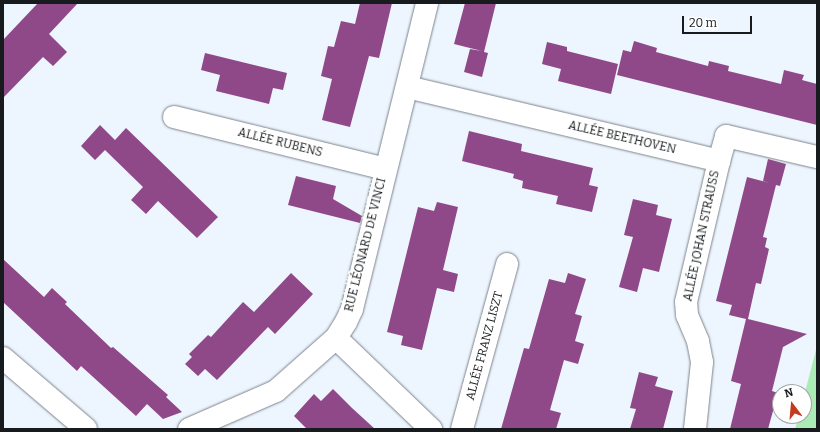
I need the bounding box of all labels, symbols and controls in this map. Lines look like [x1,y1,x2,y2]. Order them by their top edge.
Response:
scale bar [684,8,754,34]
text: 20 m [689,16,717,30]
street label: ALLÉE BEETHOVEN [567,119,677,157]
street label: ALLÉE RUBENS [236,126,324,160]
street label: ALLÉE JOHAN STRAUSS [681,169,723,303]
street label: RUE LÉONARD DE VINCI [342,177,390,313]
street label: ALLÉE FRANZ LISZT [464,290,506,402]
north arrow [772,384,812,424]
text: N [783,386,795,400]

